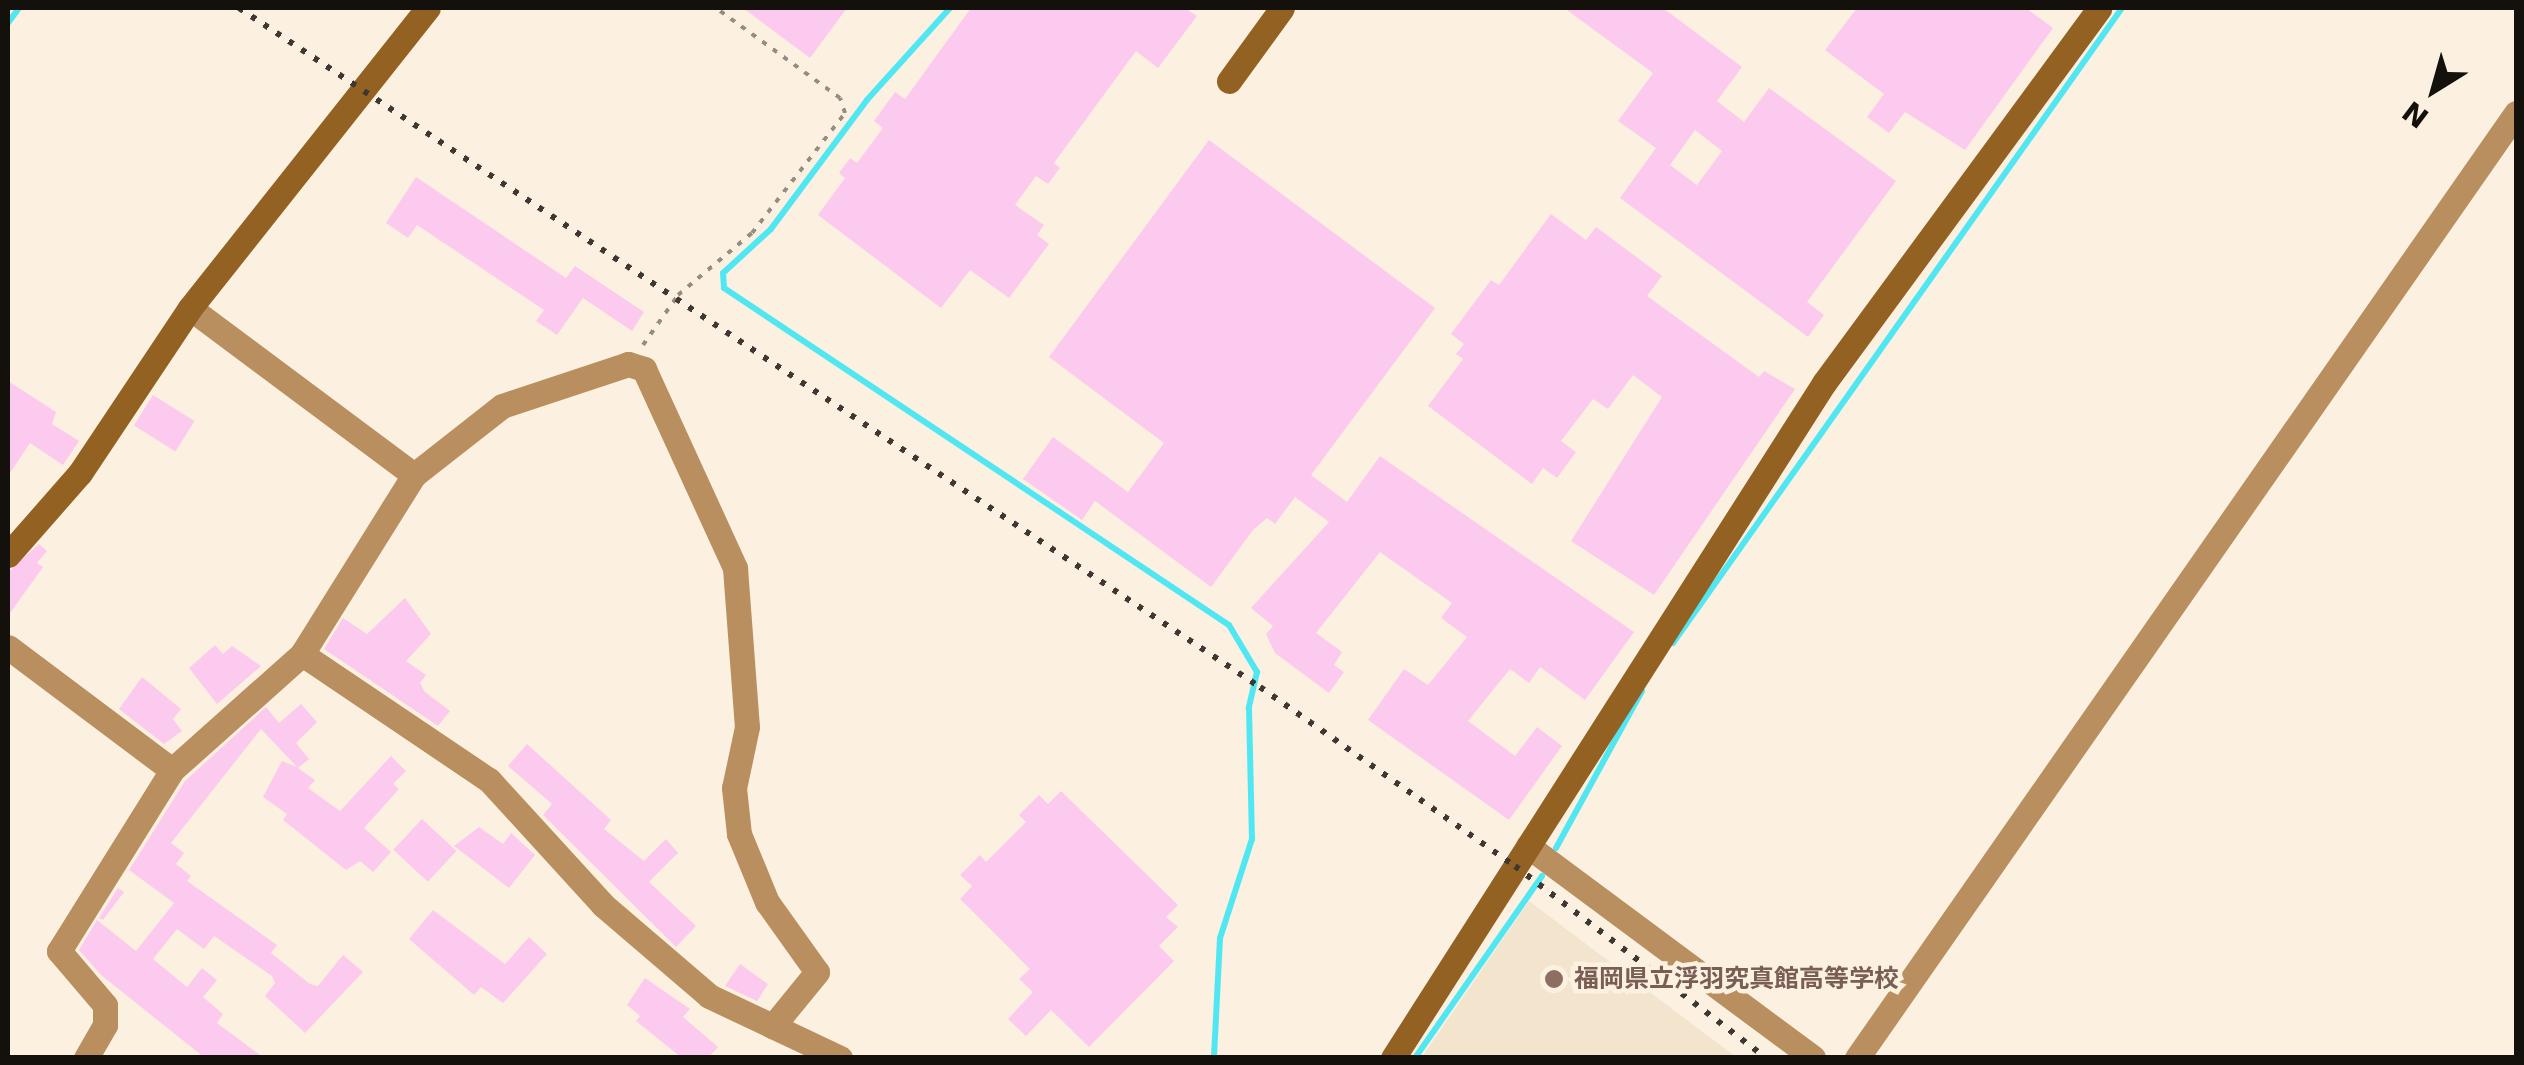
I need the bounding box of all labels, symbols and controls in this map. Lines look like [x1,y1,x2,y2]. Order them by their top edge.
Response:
north arrow [2384,40,2484,140]
text: N [2396,94,2435,135]
place label: 福岡県立浮羽究真館高等学校 [1574,964,1899,994]
marker: 福岡県立浮羽究真館高等学校 [1543,968,1565,990]

